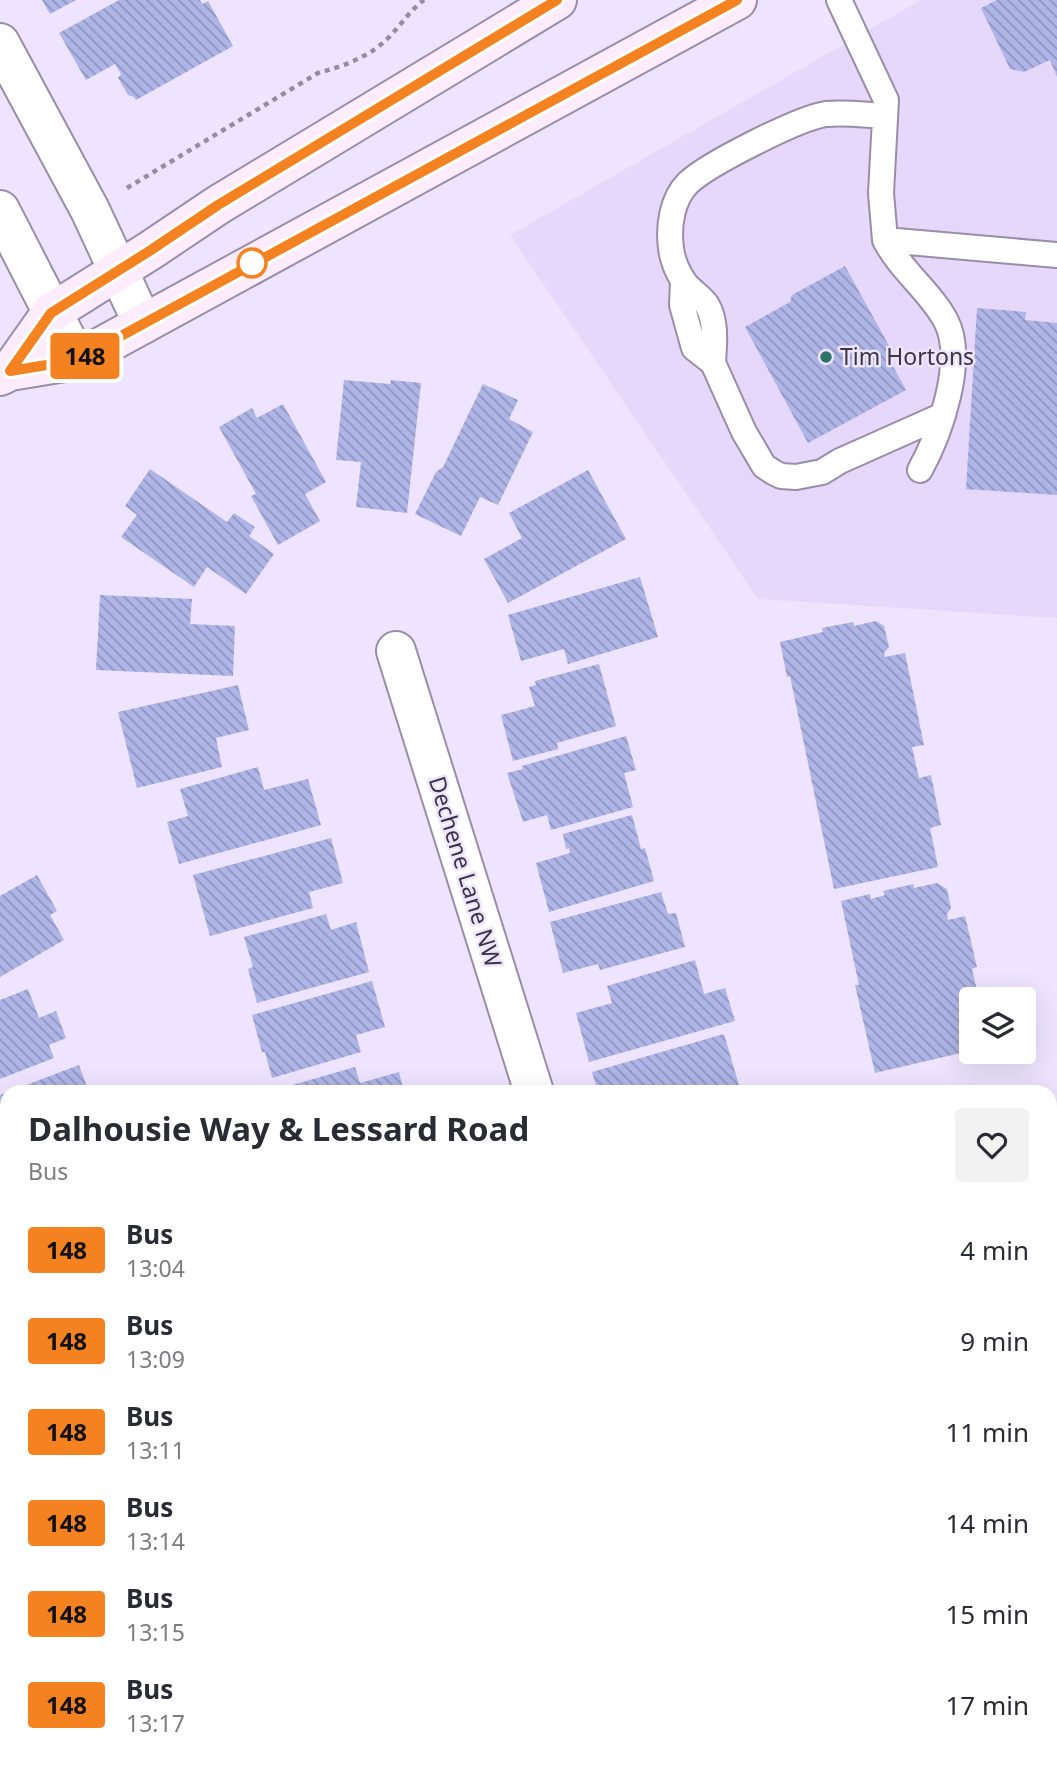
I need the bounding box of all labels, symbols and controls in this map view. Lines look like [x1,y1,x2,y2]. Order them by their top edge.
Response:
unlabelled marker [237,248,267,278]
line badge: 148 [45,333,125,379]
text: 148 [64,339,106,372]
place label: Tim Hortons [840,340,974,372]
marker: Tim Hortons [818,349,834,365]
street label: Dechene Lane NW [422,772,510,972]
map controls [959,987,1036,1064]
button: layers [959,987,1036,1064]
text: Dalhousie Way & Lessard Road [28,1106,529,1151]
button: heart [955,1108,1029,1182]
text: Bus [28,1155,68,1187]
text: Bus [126,1216,173,1252]
text: 4 min [960,1232,1029,1268]
text: 148 [46,1233,87,1266]
text: 13:04 [126,1252,185,1284]
text: Bus [126,1307,173,1343]
text: 9 min [960,1323,1029,1359]
text: 148 [46,1324,87,1357]
text: 13:09 [126,1343,185,1375]
text: Bus [126,1398,173,1434]
text: 11 min [945,1414,1029,1450]
text: 148 [46,1415,87,1448]
text: 13:11 [126,1434,185,1466]
text: Bus [126,1489,173,1525]
text: 14 min [945,1505,1029,1541]
text: 148 [46,1506,87,1539]
text: 13:14 [126,1525,185,1557]
text: Bus [126,1580,173,1616]
text: 15 min [945,1596,1029,1632]
text: 148 [46,1597,87,1630]
text: 13:15 [126,1616,185,1648]
text: Bus [126,1671,173,1707]
text: 17 min [945,1687,1029,1723]
text: 148 [46,1688,87,1721]
text: 13:17 [126,1707,185,1739]

